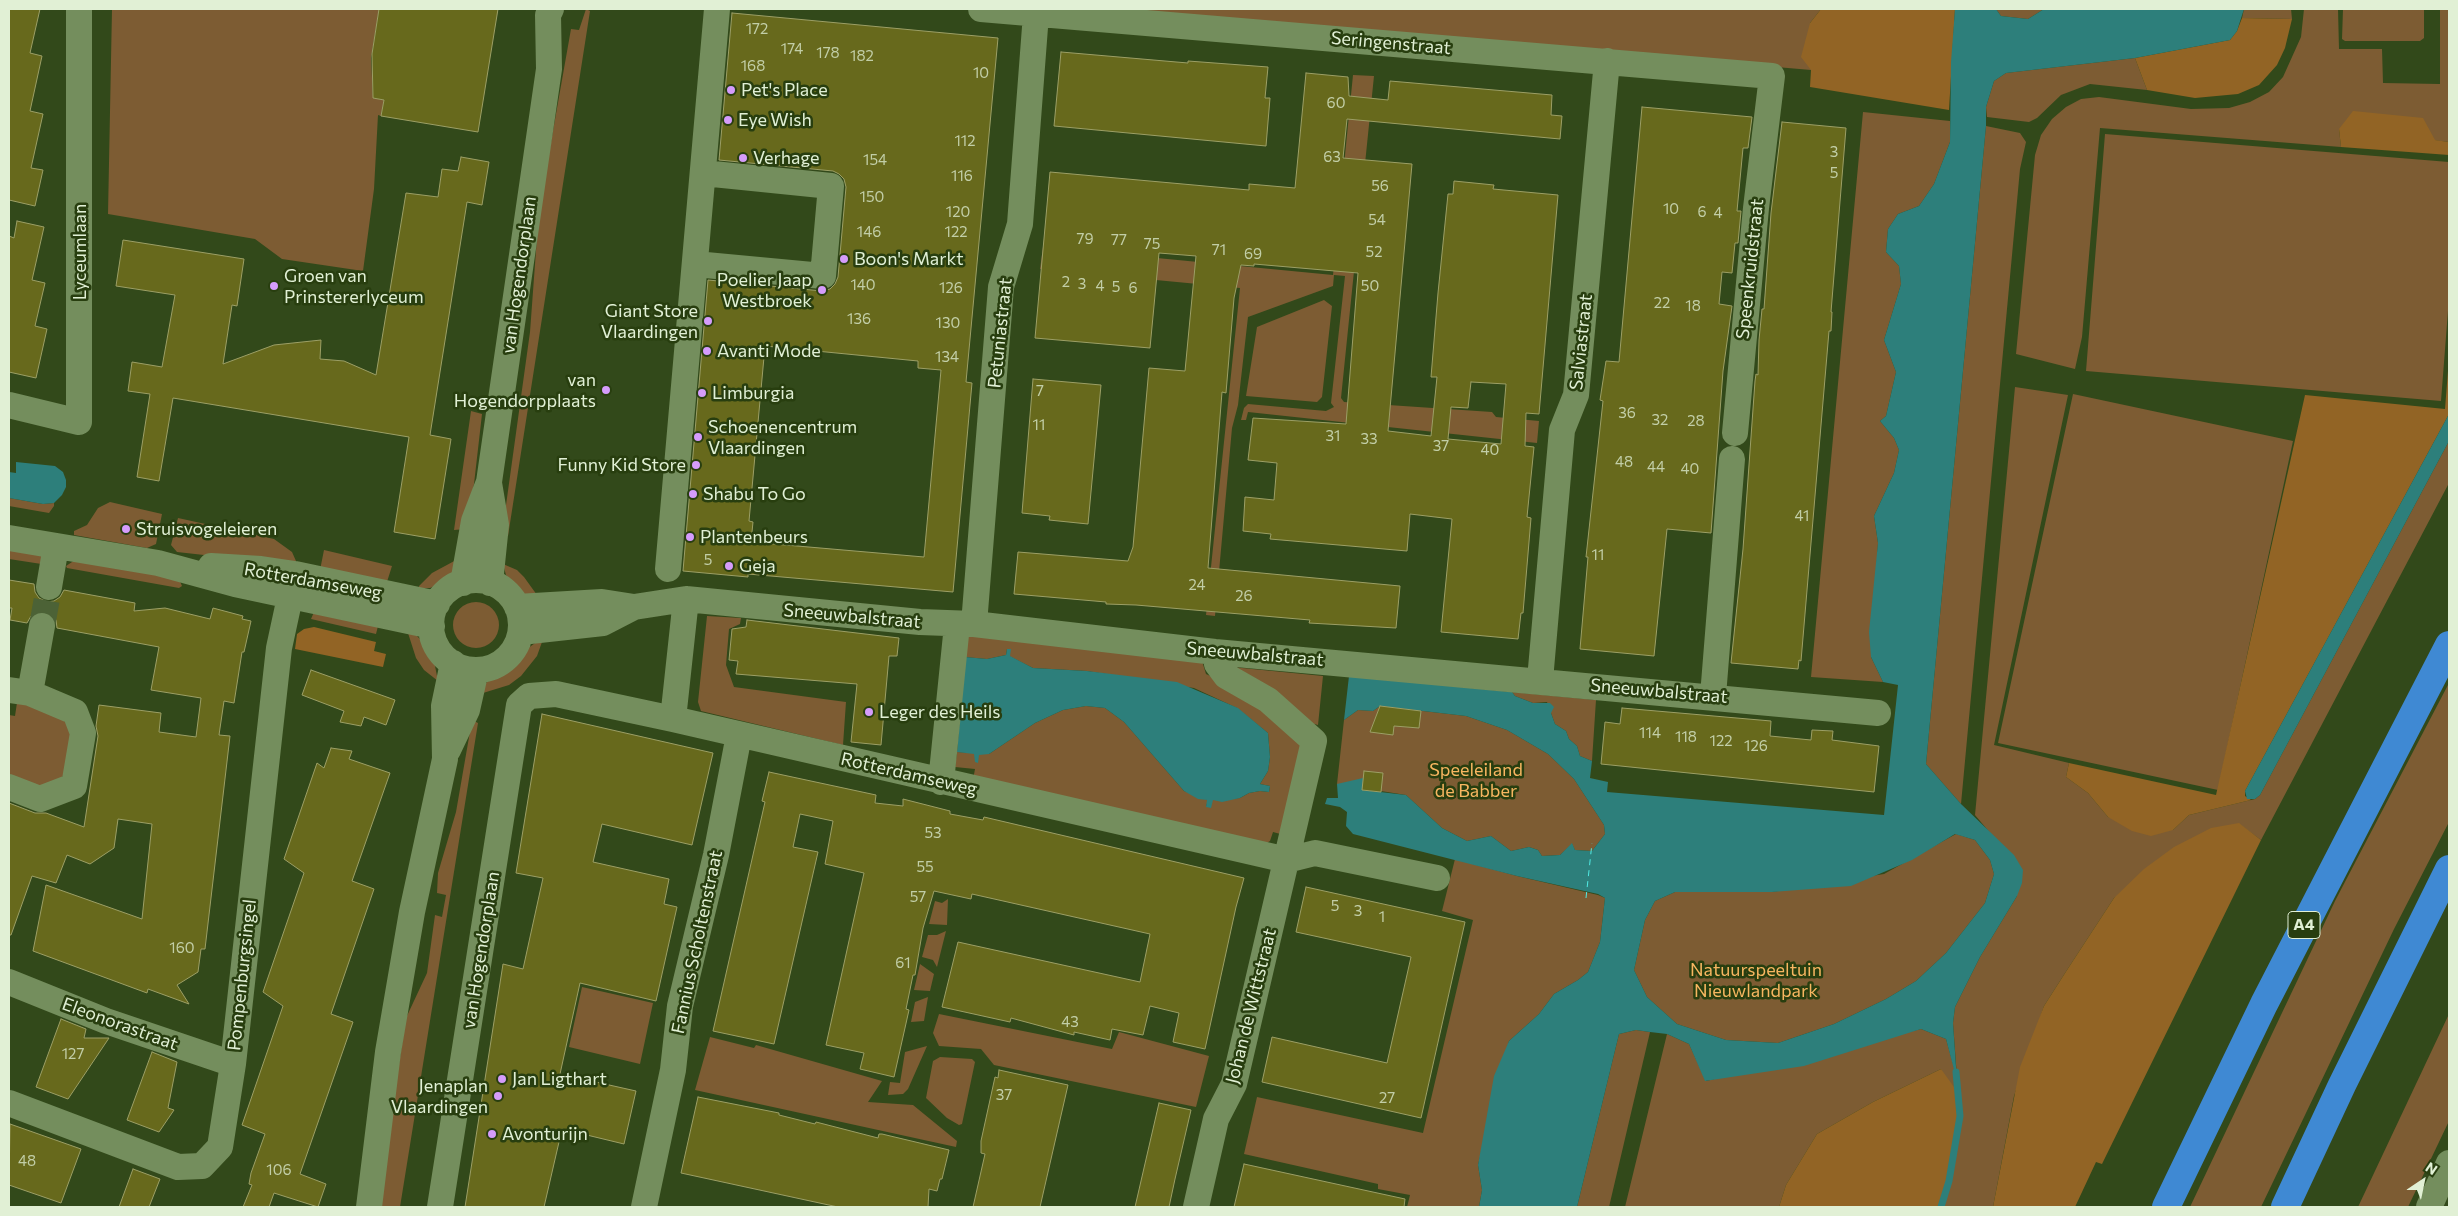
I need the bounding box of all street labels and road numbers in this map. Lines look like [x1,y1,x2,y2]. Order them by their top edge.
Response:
street label: Seringenstraat [1330,27,1452,59]
street label: van Hogendorplaan [497,195,541,355]
street label: Speenkruidstraat [1732,198,1768,340]
street label: Lyceumlaan [69,204,91,300]
street label: Petuniastraat [983,277,1017,389]
street label: Salviastraat [1565,293,1597,391]
street label: Rotterdamseweg [242,558,384,604]
street label: Sneeuwbalstraat [782,599,922,633]
street label: Sneeuwbalstraat [1185,637,1325,671]
street label: Sneeuwbalstraat [1589,674,1729,708]
street label: Rotterdamseweg [839,748,979,800]
street label: Fannius Scholtenstraat [667,848,727,1036]
street label: van Hogendorplaan [458,870,504,1030]
street label: Pompenburgsingel [223,898,261,1052]
road number: A4 [2288,912,2320,938]
street label: Johan de Wittstraat [1221,926,1281,1086]
street label: Eleonorastraat [59,993,181,1055]

